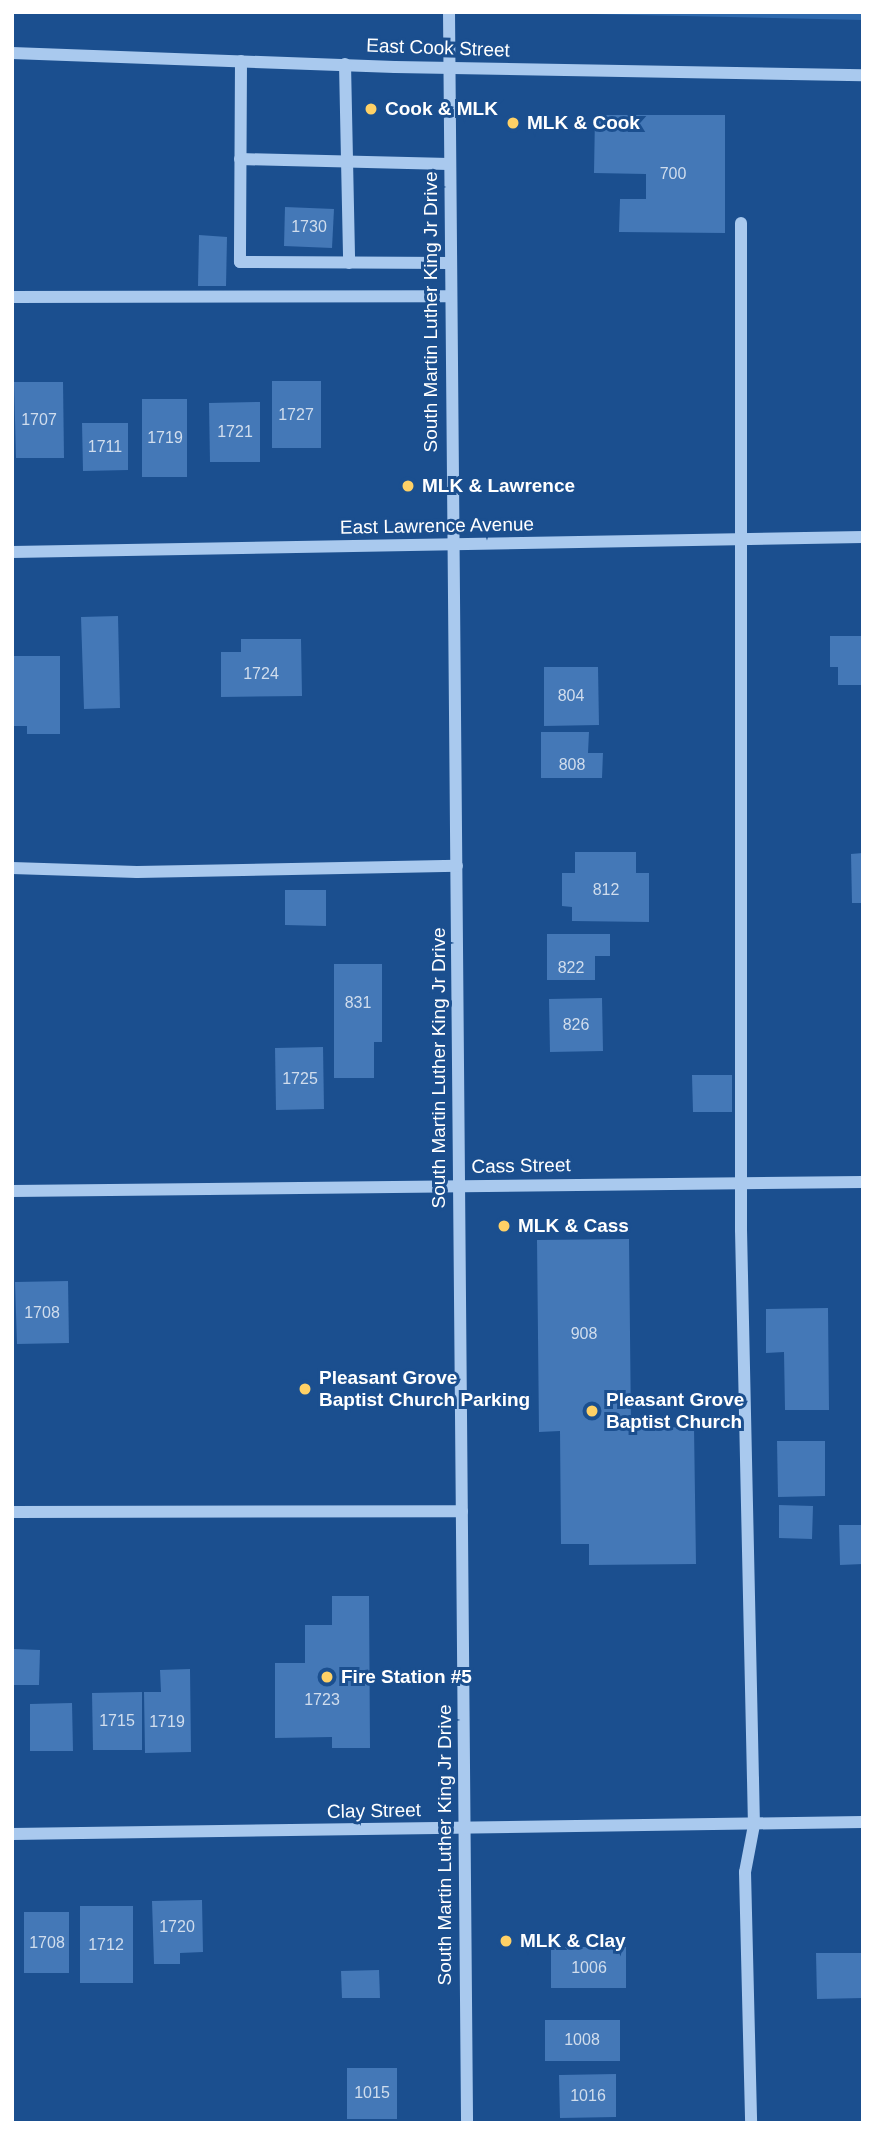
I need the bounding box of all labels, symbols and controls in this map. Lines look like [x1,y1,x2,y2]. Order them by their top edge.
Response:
street label: East Cook Street [366,34,510,62]
place label: Cook & MLK [385,98,498,120]
marker: Cook & MLK [363,101,379,117]
place label: MLK & Cook [527,112,640,134]
marker: MLK & Cook [505,115,521,131]
house number: 700 [660,164,686,184]
street label: South Martin Luther King Jr Drive [420,172,442,452]
house number: 1730 [291,217,327,237]
house number: 1727 [278,405,314,425]
house number: 1707 [21,410,57,430]
house number: 1721 [217,422,253,442]
house number: 1719 [147,428,183,448]
house number: 1711 [88,437,122,457]
place label: MLK & Lawrence [422,475,575,497]
marker: MLK & Lawrence [400,478,416,494]
street label: East Lawrence Avenue [339,513,535,539]
house number: 1724 [243,664,279,684]
house number: 804 [558,686,584,706]
house number: 808 [559,755,585,775]
house number: 812 [593,880,619,900]
street label: South Martin Luther King Jr Drive [428,928,450,1208]
house number: 822 [558,958,584,978]
house number: 831 [345,993,371,1013]
house number: 826 [563,1015,589,1035]
house number: 1725 [282,1069,318,1089]
street label: Cass Street [471,1154,571,1178]
place label: MLK & Cass [518,1215,629,1237]
marker: MLK & Cass [496,1218,512,1234]
house number: 1708 [24,1303,60,1323]
house number: 908 [571,1324,597,1344]
place label: Pleasant Grove Baptist Church Parking [319,1367,530,1411]
marker: Pleasant Grove Baptist Church Parking [297,1381,313,1397]
place label: Pleasant Grove Baptist Church [606,1389,744,1433]
marker: Pleasant Grove Baptist Church [584,1403,600,1419]
place label: Fire Station #5 [341,1666,472,1688]
marker: Fire Station #5 [319,1669,335,1685]
house number: 1723 [304,1690,340,1710]
street label: South Martin Luther King Jr Drive [434,1705,456,1985]
house number: 1715 [99,1711,135,1731]
house number: 1719 [149,1712,185,1732]
street label: Clay Street [327,1799,421,1823]
house number: 1720 [159,1917,195,1937]
place label: MLK & Clay [520,1930,626,1952]
house number: 1708 [29,1933,65,1953]
marker: MLK & Clay [498,1933,514,1949]
house number: 1712 [88,1935,124,1955]
house number: 1006 [571,1958,607,1978]
house number: 1008 [564,2030,600,2050]
house number: 1015 [354,2083,390,2103]
house number: 1016 [570,2086,606,2106]

